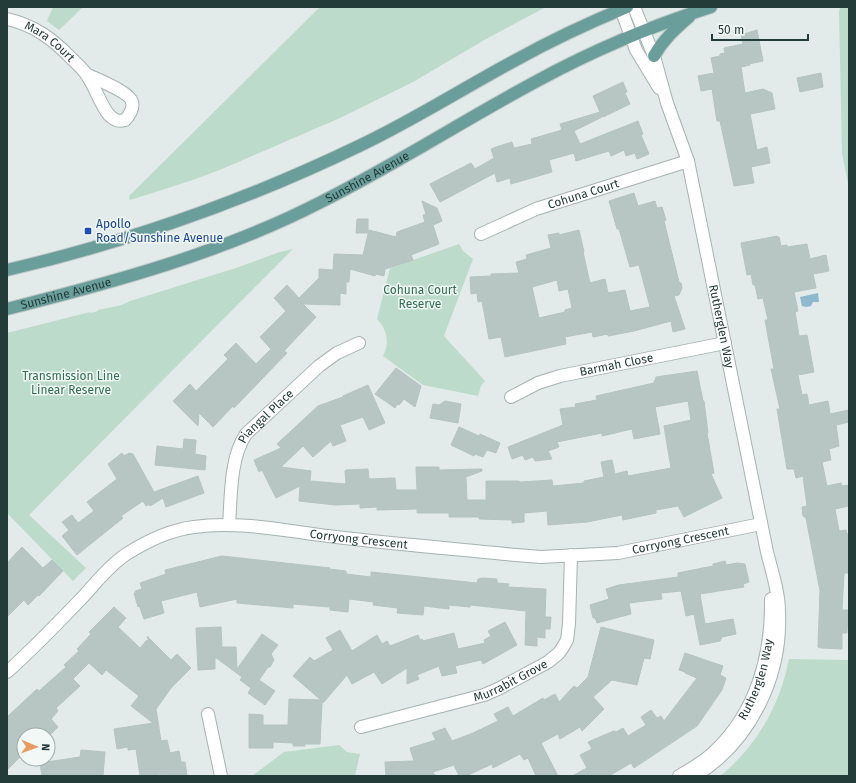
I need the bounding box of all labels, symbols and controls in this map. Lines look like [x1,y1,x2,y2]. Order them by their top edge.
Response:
scale bar [712,16,808,42]
street label: Mara Court [23,18,78,65]
text: 50 m [718,23,744,37]
street label: Sunshine Avenue [323,149,412,206]
street label: Cohuna Court [546,176,621,212]
place label: Apollo Road/Sunshine Avenue [96,217,223,245]
marker: Apollo Road/Sunshine Avenue [83,226,93,236]
street label: Sunshine Avenue [19,275,113,312]
park label: Cohuna Court Reserve [383,283,458,311]
street label: Rutherglen Way [706,283,737,369]
street label: Barmah Close [578,351,654,379]
park label: Transmission Line Linear Reserve [22,369,120,397]
street label: Piangal Place [235,386,296,446]
street label: Corryong Crescent [631,524,731,557]
street label: Corryong Crescent [309,527,409,552]
street label: Rutherglen Way [735,638,776,722]
street label: Murrabit Grove [472,657,550,704]
north arrow [16,727,56,767]
text: N [39,743,52,751]

